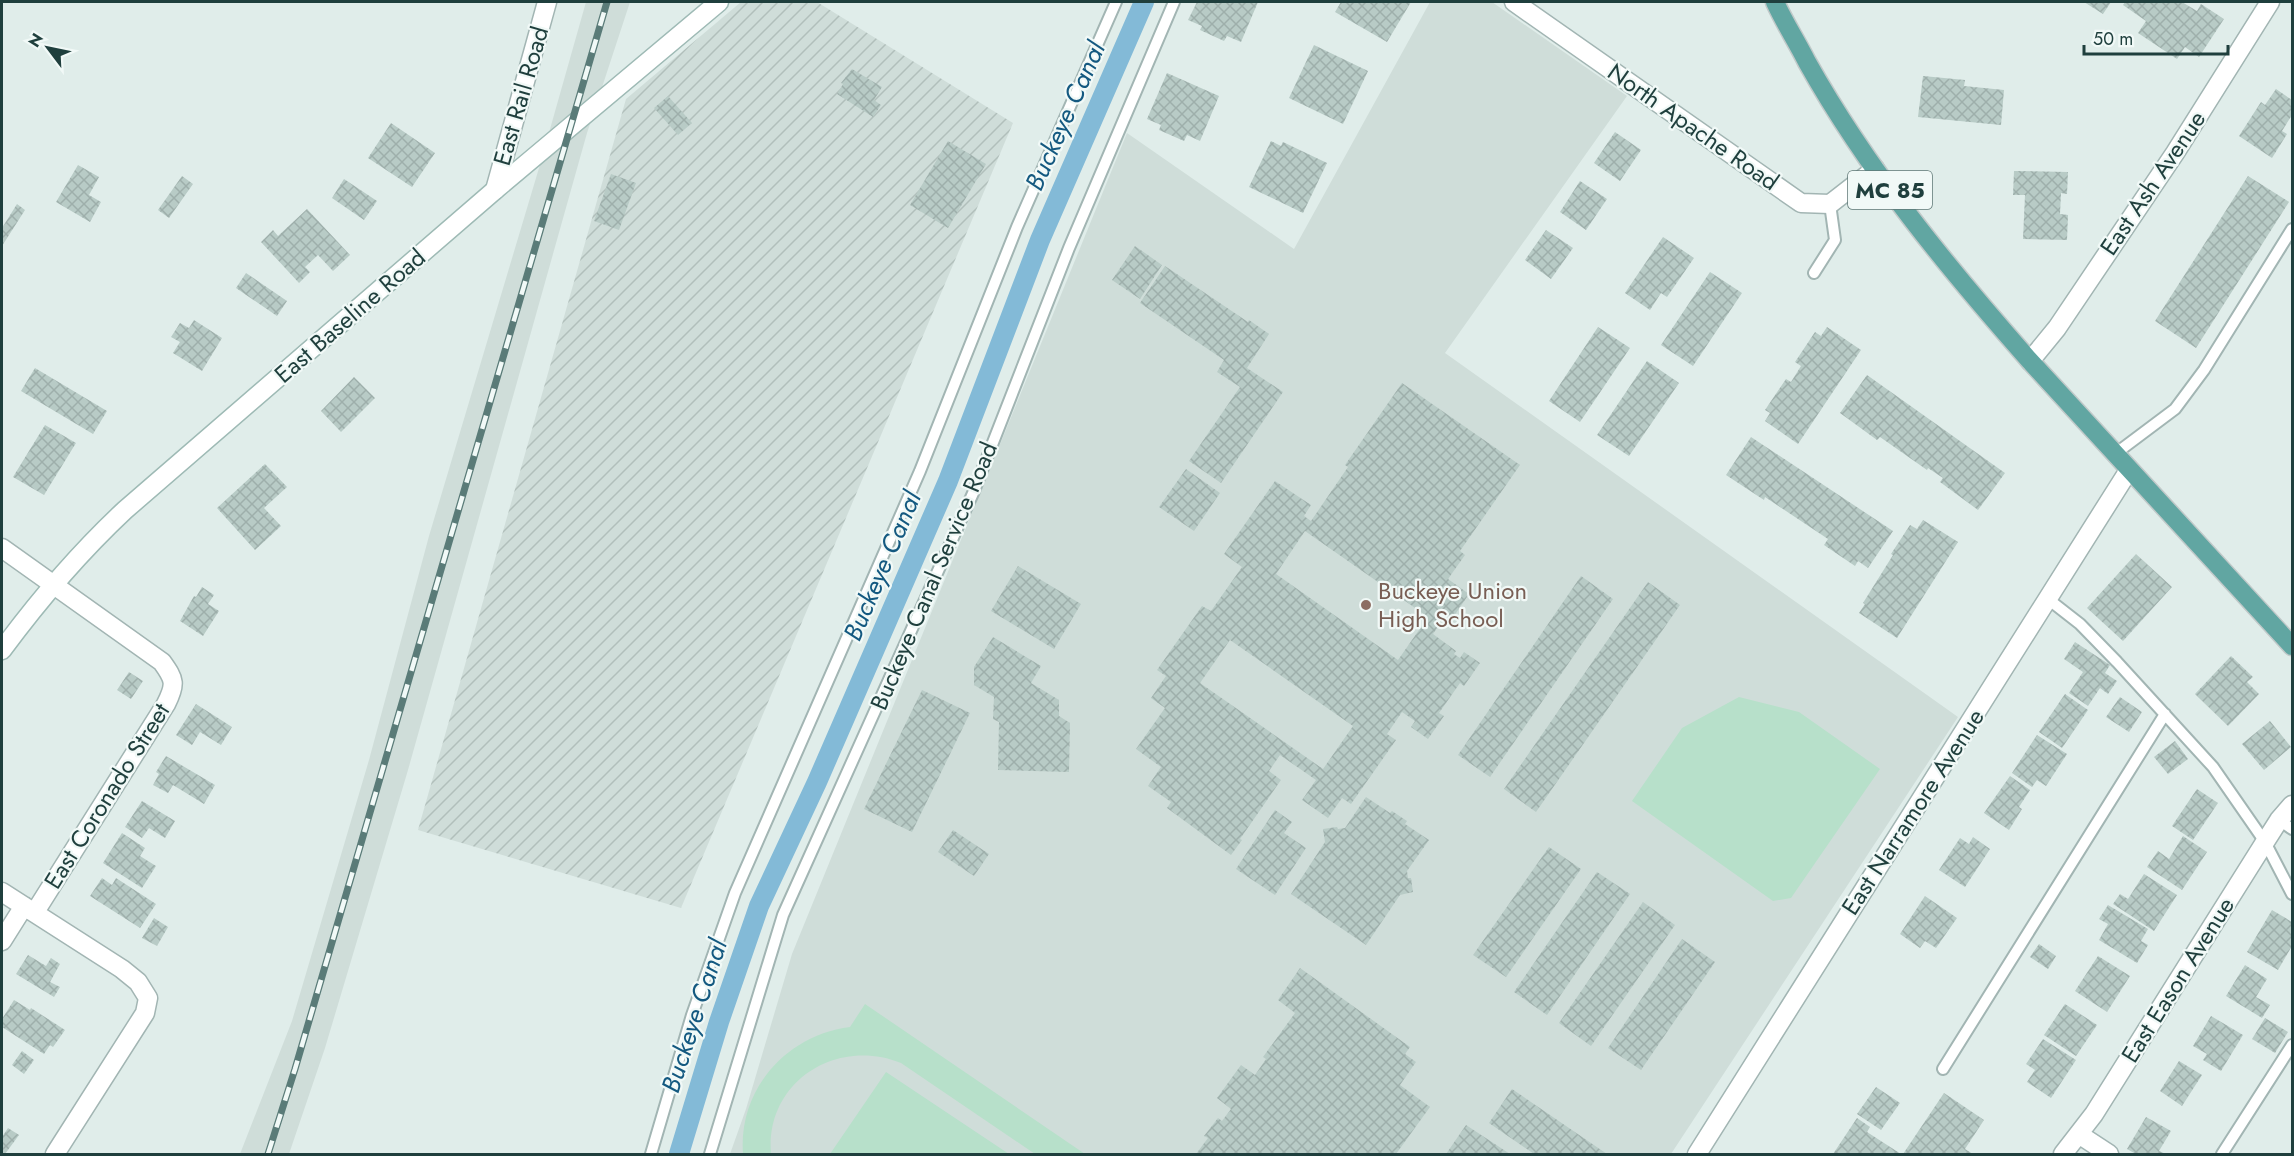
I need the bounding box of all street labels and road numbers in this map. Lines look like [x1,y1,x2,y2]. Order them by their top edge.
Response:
street label: East Rail Road [484,22,557,169]
street label: North Apache Road [1601,54,1786,199]
street label: East Ash Avenue [2091,104,2214,262]
road number: MC 85 [1848,171,1932,209]
street label: East Baseline Road [266,240,433,391]
street label: Buckeye Canal Service Road [861,436,1006,715]
street label: East Coronado Street [35,696,178,895]
street label: East Narramore Avenue [1833,702,1992,922]
street label: East Eason Avenue [2113,890,2243,1069]

